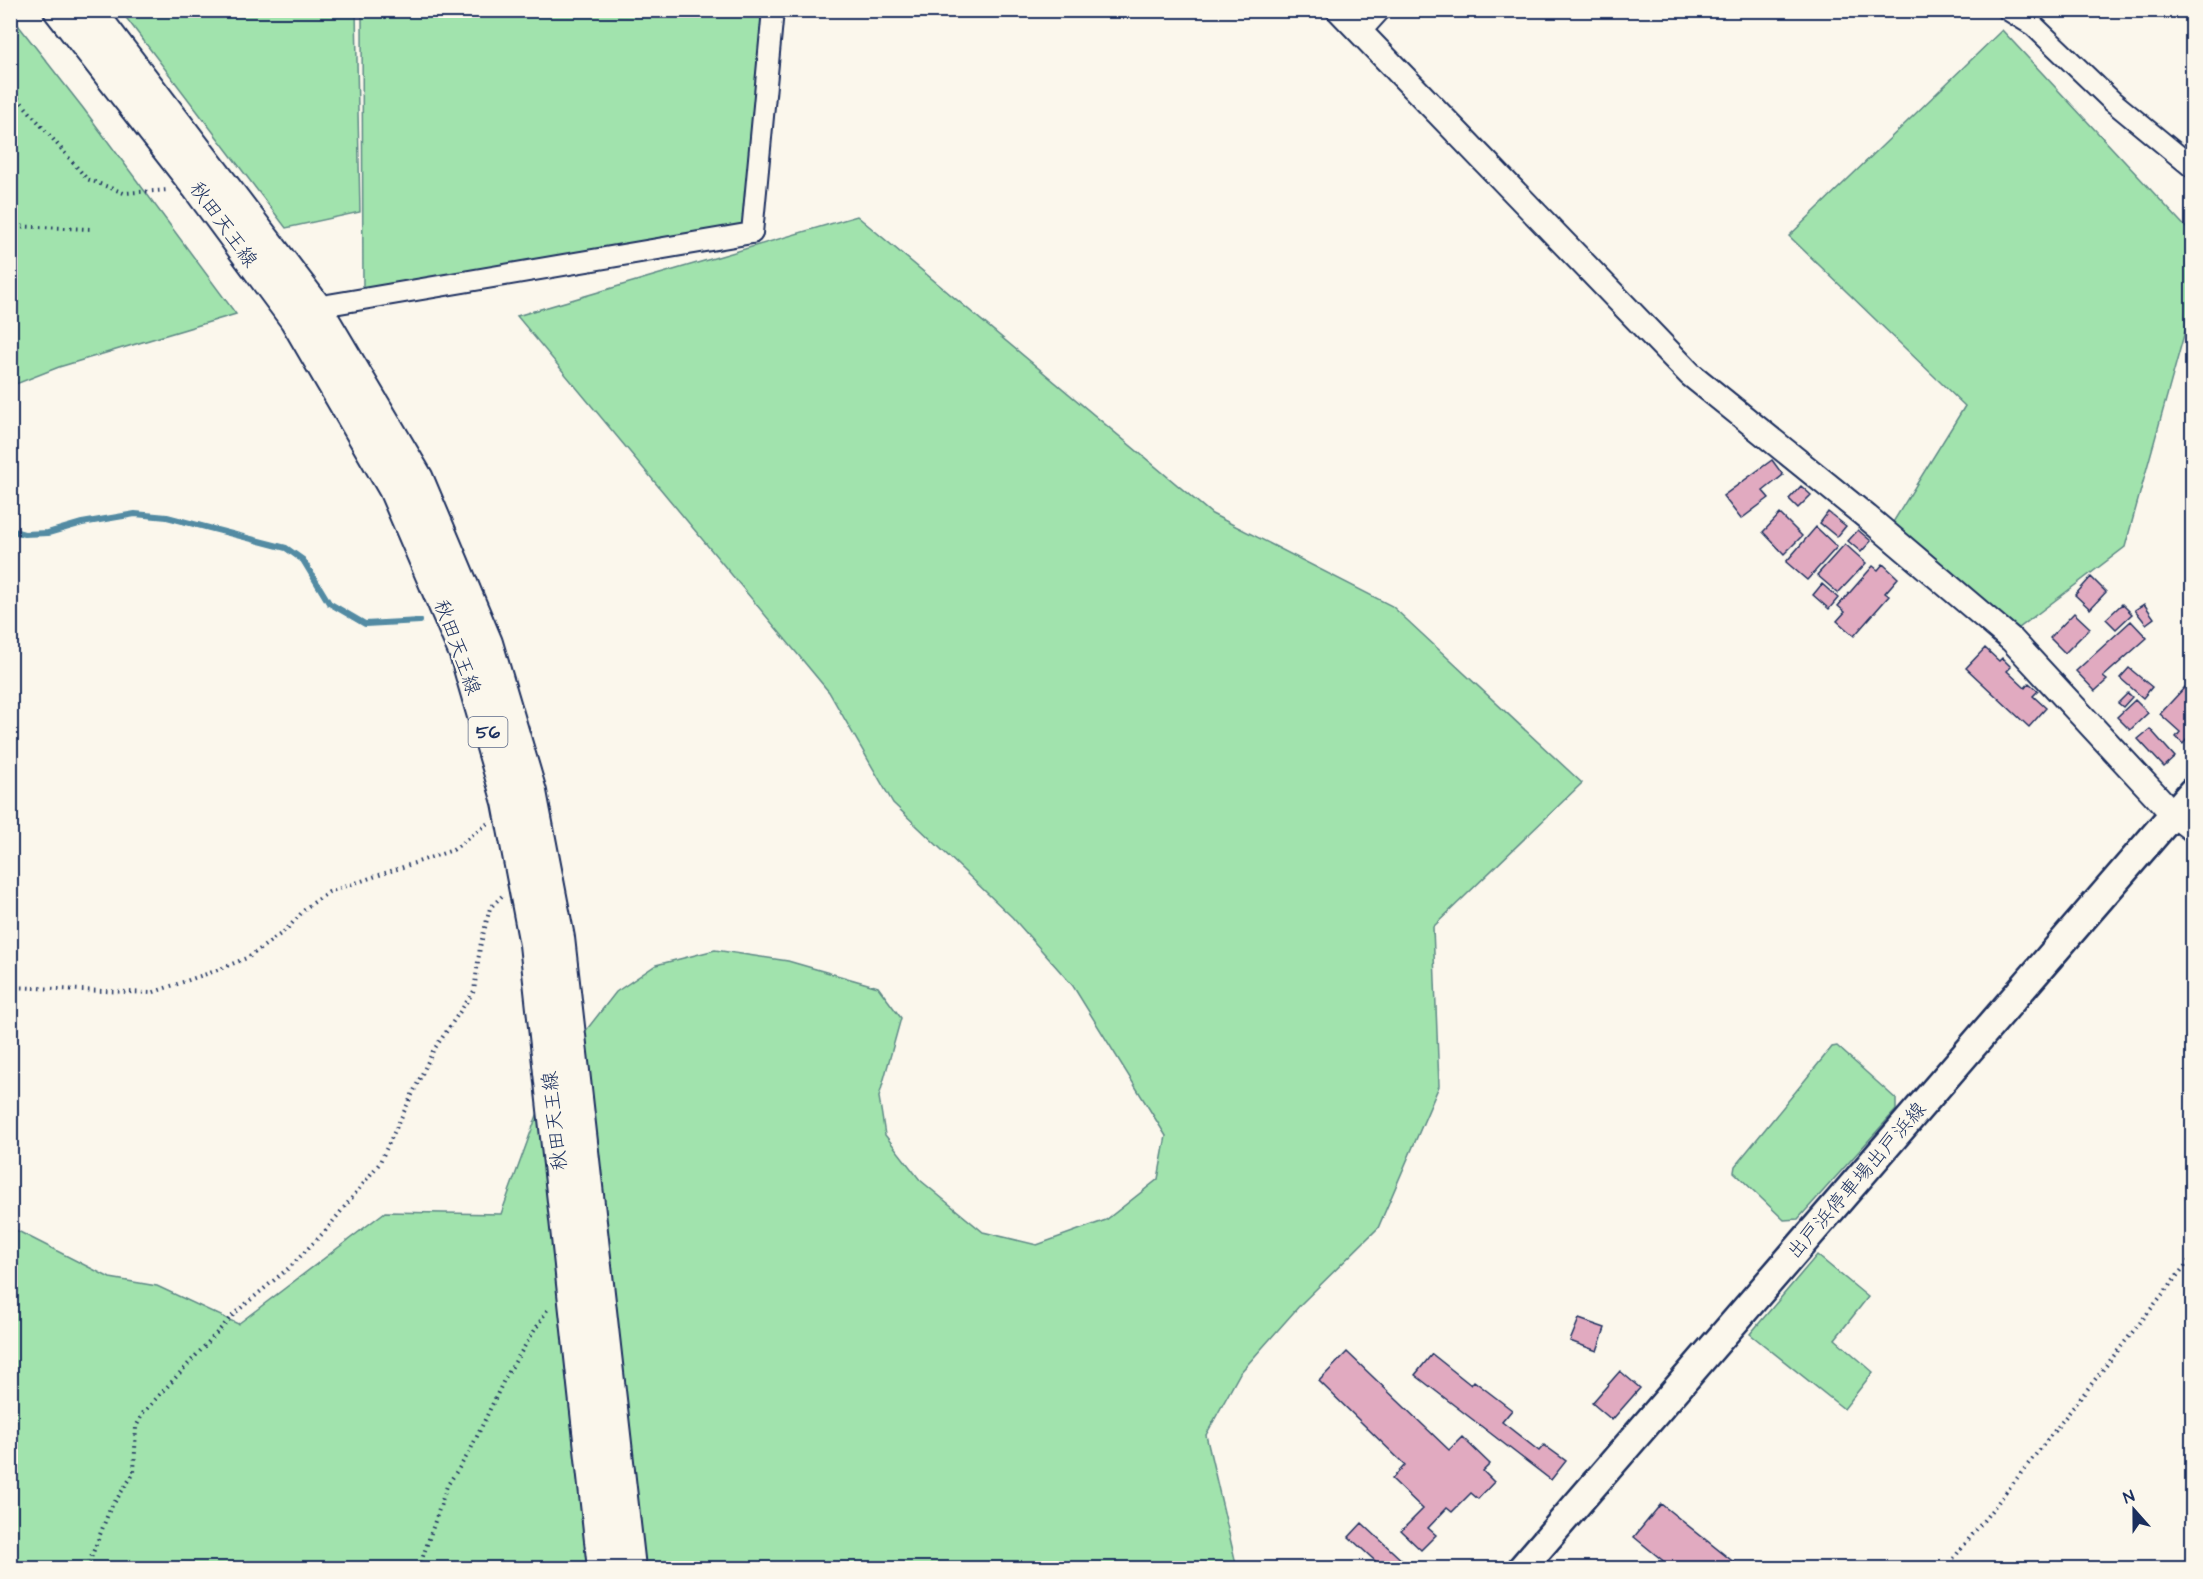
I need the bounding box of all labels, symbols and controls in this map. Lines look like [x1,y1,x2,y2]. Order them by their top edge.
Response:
street label: 秋田天王線 [182,176,264,273]
street label: 秋田天王線 [427,596,487,699]
road number: 56 [468,717,508,747]
street label: 秋田天王線 [536,1070,574,1172]
street label: 出戸浜停車場出戸浜線 [1781,1096,1933,1265]
north arrow [2104,1480,2164,1540]
text: N [2120,1485,2138,1509]

